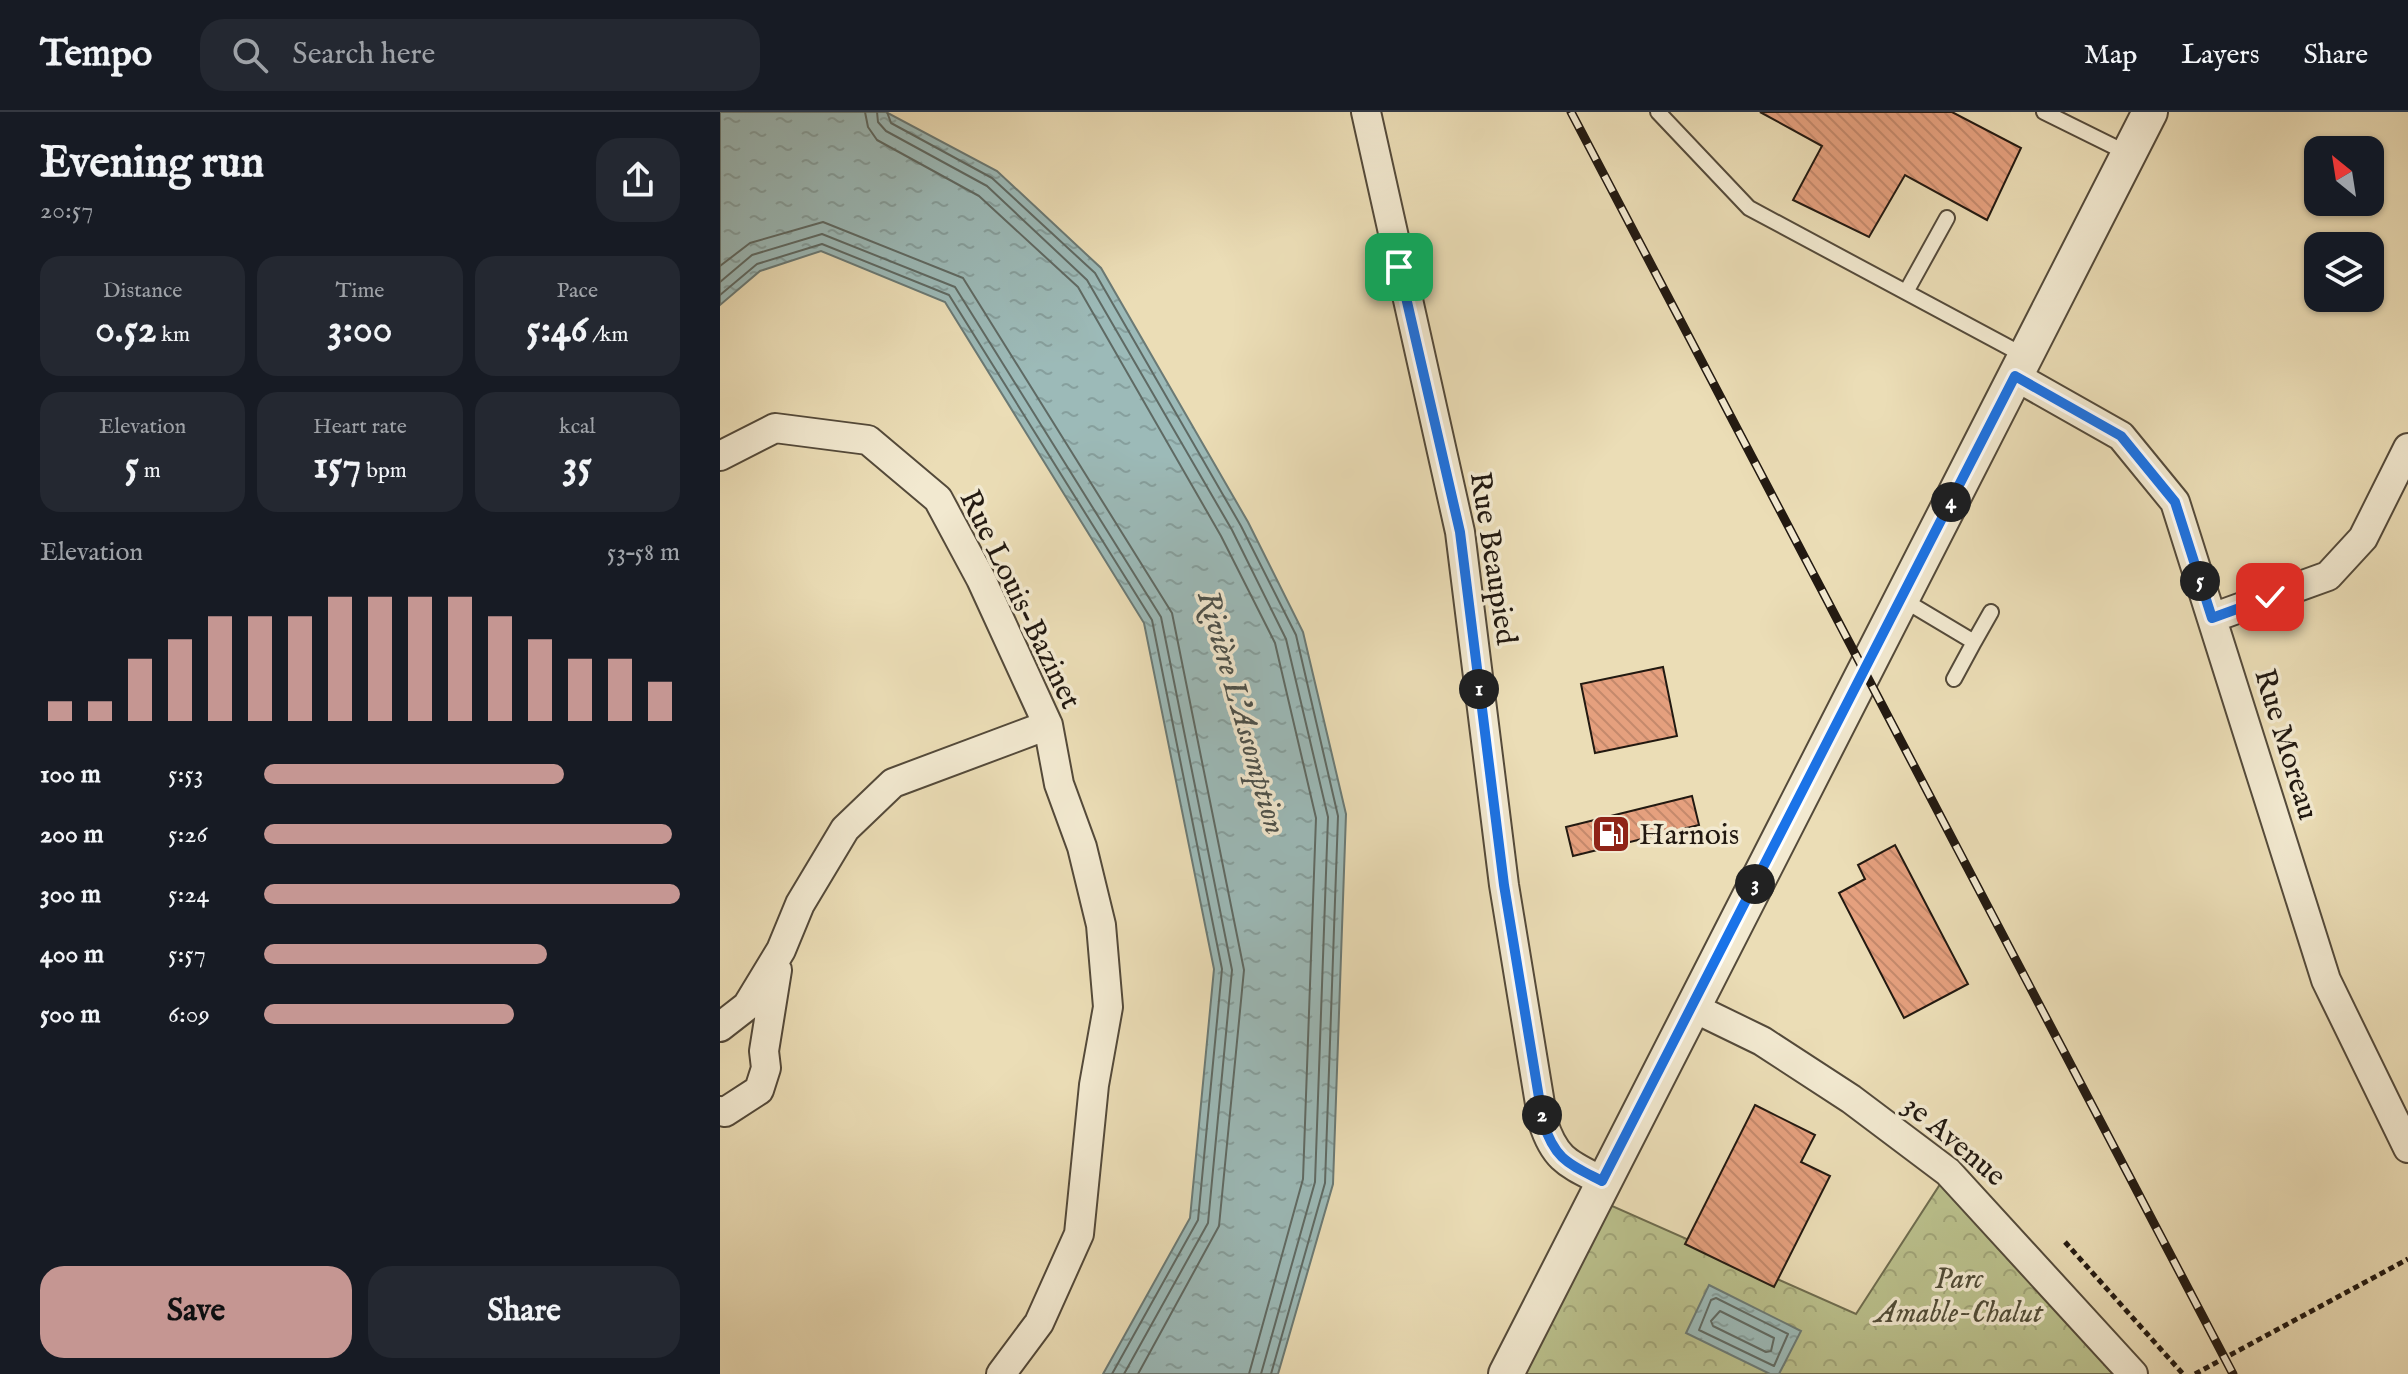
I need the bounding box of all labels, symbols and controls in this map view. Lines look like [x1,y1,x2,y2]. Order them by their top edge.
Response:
search box [200,19,760,91]
text: Tempo [40,31,152,79]
icon: search [228,33,272,77]
text: Search here [292,36,435,74]
text: Map [2084,38,2137,73]
text: Layers [2181,38,2260,73]
text: Share [2304,38,2368,73]
text: Evening run [40,136,264,192]
north arrow [2304,136,2384,216]
map controls [2304,136,2384,312]
button: share [596,138,680,222]
text: 20:57 [40,194,93,227]
button: layers [2304,232,2384,312]
pin [1365,233,1433,301]
icon: arrive [1377,245,1421,289]
text: Distance [103,277,182,305]
text: Time [336,277,384,305]
text: Pace [557,277,598,305]
text: 0.52 [95,305,157,356]
text: 3:00 [328,305,392,356]
text: 5:46 [526,305,588,356]
text: km [157,321,190,349]
text: /km [588,321,629,349]
text: Elevation [99,413,186,441]
text: Heart rate [313,413,407,441]
text: kcal [559,413,596,441]
text: 5 [125,441,139,492]
text: 157 [313,441,361,492]
text: 35 [563,441,592,492]
text: m [139,457,161,485]
text: bpm [361,457,407,485]
street label: Rue Beaupied [1460,469,1525,648]
pin: 4 [1931,482,1971,522]
street label: Rue Louis-Bazinet [950,484,1089,716]
text: 4 [1946,488,1956,516]
text: Elevation [40,536,143,569]
text: 53–58 m [607,536,680,569]
pin: 5 [2180,561,2220,601]
pin [2236,563,2304,631]
text: 5 [2196,567,2204,595]
icon: check [2248,575,2292,619]
water label: Rivière L'Assomption [1186,586,1295,839]
street label: Rue Moreau [2244,665,2326,825]
pin: 1 [1459,669,1499,709]
text: 1 [1475,675,1483,703]
text: 100 m [40,758,101,791]
text: 5:53 [168,758,203,791]
fuel station icon: Harnois [1590,813,1632,855]
place label: Harnois [1639,817,1739,855]
text: 200 m [40,818,104,851]
text: 5:26 [168,818,207,851]
pin: 3 [1735,864,1775,904]
text: 3 [1751,870,1759,898]
text: 300 m [40,878,101,911]
text: 5:24 [168,878,209,911]
text: 400 m [40,938,104,971]
text: 5:57 [168,938,206,971]
text: 500 m [40,998,101,1031]
text: 6:09 [168,998,210,1031]
street label: 3e Avenue [1894,1087,2013,1196]
pin: 2 [1522,1095,1562,1135]
text: 2 [1537,1101,1547,1129]
park label: Parc Amable-Chalut [1872,1261,2044,1333]
button: Save [40,1266,352,1358]
button: Share [368,1266,680,1358]

